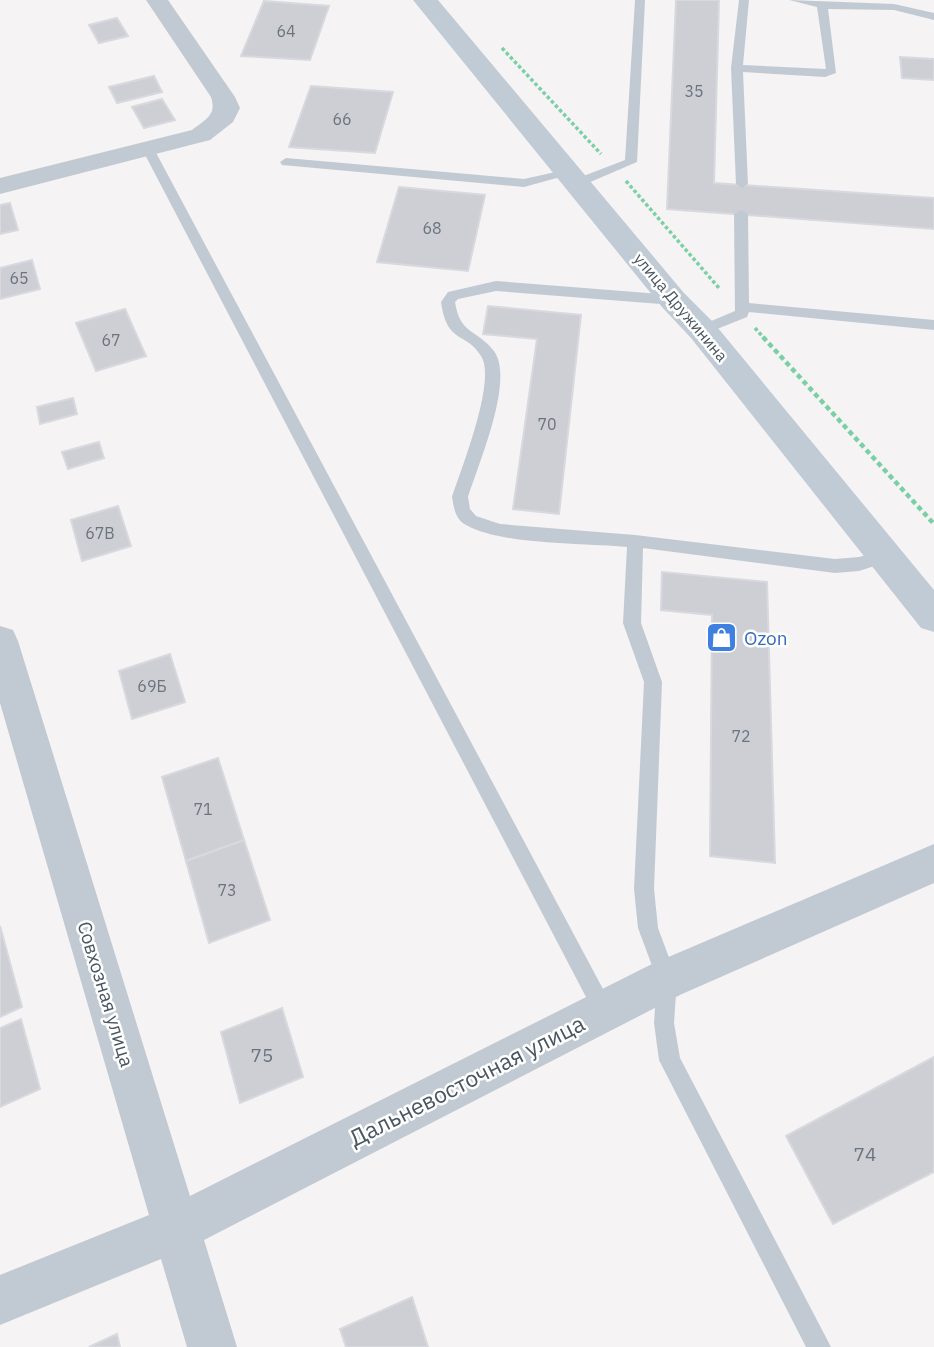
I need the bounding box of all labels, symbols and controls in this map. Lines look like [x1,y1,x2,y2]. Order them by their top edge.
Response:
house number: 64 [276,21,296,41]
house number: 35 [684,81,704,101]
house number: 66 [332,109,352,129]
house number: 68 [422,218,442,238]
street label: улица Дружинина [630,249,732,366]
house number: 65 [9,268,29,288]
house number: 67 [101,330,121,350]
house number: 70 [537,414,557,434]
house number: 67В [85,523,115,543]
shop icon: Ozon [704,621,738,655]
place label: Ozon [744,626,788,650]
house number: 69Б [137,676,167,696]
house number: 72 [731,726,751,746]
house number: 71 [193,799,213,819]
house number: 73 [217,880,237,900]
street label: Совхозная улица [72,918,140,1070]
street label: Дальневосточная улица [344,1008,589,1153]
house number: 75 [251,1043,273,1067]
house number: 74 [854,1142,876,1166]

